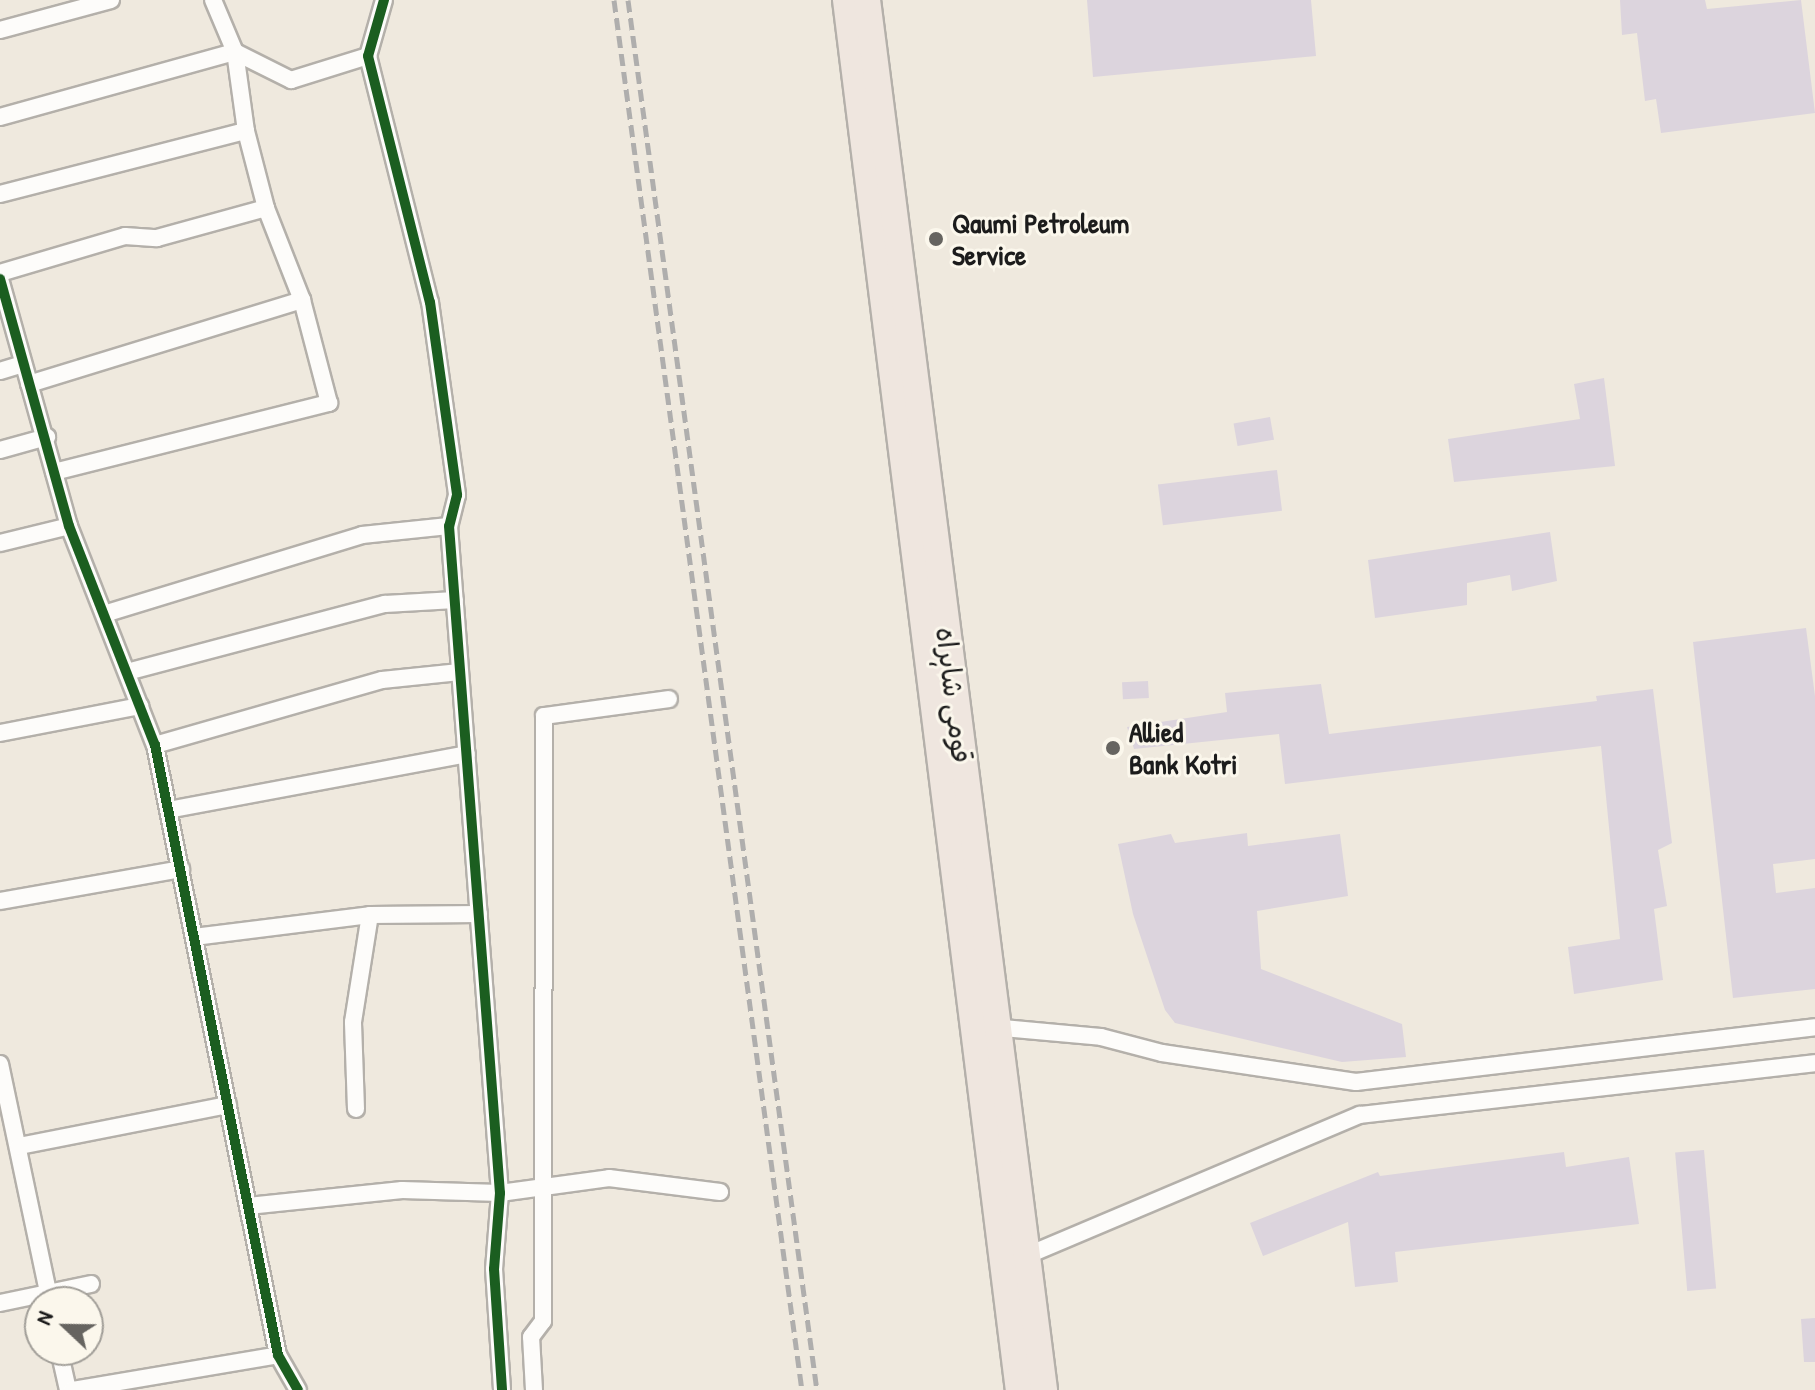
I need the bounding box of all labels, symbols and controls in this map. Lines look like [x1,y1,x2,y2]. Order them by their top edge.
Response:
place label: Qaumi Petroleum Service [952,206,1129,272]
marker: Qaumi Petroleum Service [927,230,945,248]
street label: قومی شاہراہ [929,625,979,765]
place label: Allied Bank Kotri [1129,715,1237,781]
marker: Allied Bank Kotri [1104,739,1122,757]
north arrow [24,1286,104,1366]
text: N [27,1307,60,1329]

